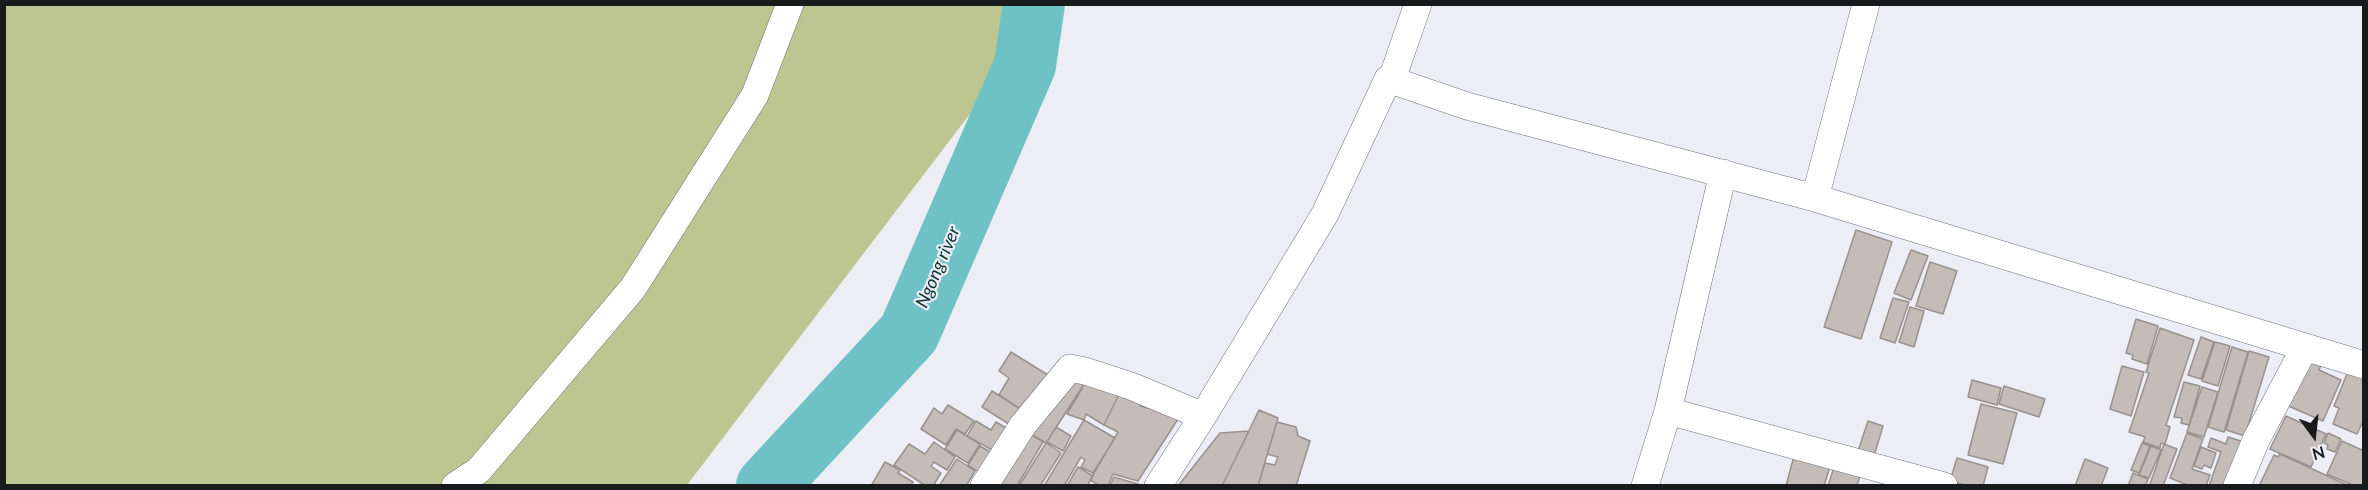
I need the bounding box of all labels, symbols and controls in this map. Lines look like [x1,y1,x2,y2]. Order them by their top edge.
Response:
water label: Ngong river [911,223,965,311]
north arrow [2284,406,2344,466]
text: N [2310,443,2327,465]

